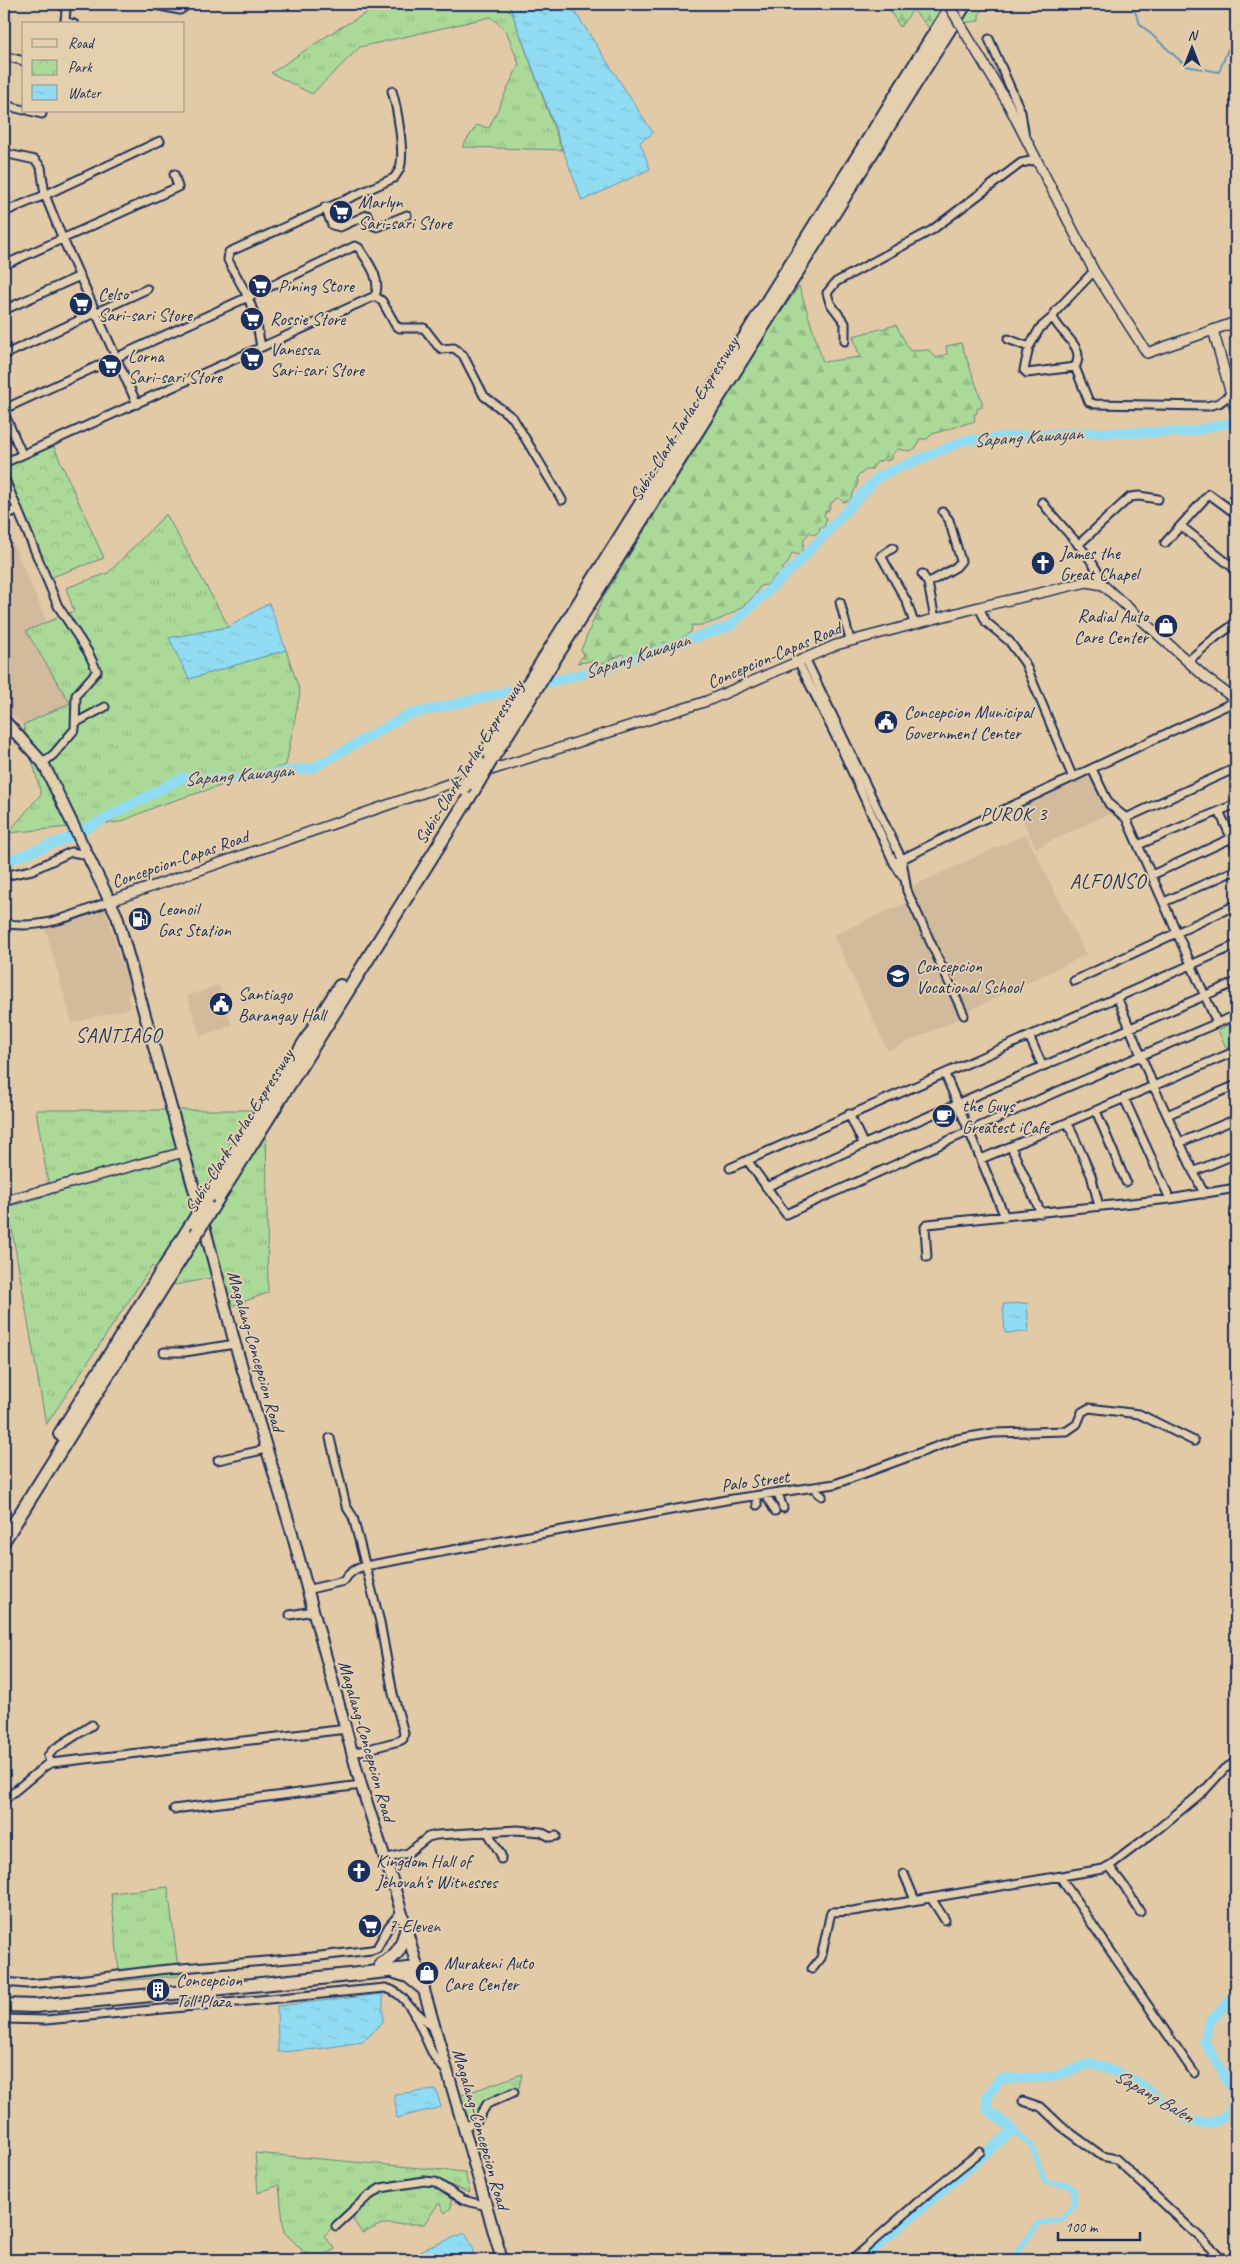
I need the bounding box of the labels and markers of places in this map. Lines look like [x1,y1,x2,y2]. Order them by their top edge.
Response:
place label: Marlyn Sari-sari Store [358,191,453,234]
supermarket icon: Marlyn Sari-sari Store [328,199,354,225]
supermarket icon: Pining Store [247,273,273,299]
place label: Pining Store [278,275,355,297]
place label: Celso Sari-sari Store [98,283,193,326]
supermarket icon: Celso Sari-sari Store [68,291,94,317]
supermarket icon: Rossie Store [239,306,265,332]
place label: Rossie Store [270,308,346,330]
place label: Vanessa Sari-sari Store [270,338,365,381]
place label: Lorna Sari-sari Store [128,345,223,388]
supermarket icon: Vanessa Sari-sari Store [239,346,265,372]
supermarket icon: Lorna Sari-sari Store [97,353,123,379]
place label: James the Great Chapel [1059,542,1142,585]
church icon: James the Great Chapel [1030,550,1056,576]
place label: Radial Auto Care Center [1074,605,1151,648]
shop icon: Radial Auto Care Center [1153,613,1179,639]
place label: Concepcion Municipal Government Center [904,701,1035,744]
public building icon: Concepcion Municipal Government Center [873,709,899,735]
place label: Leonoil Gas Station [158,898,232,941]
fuel station icon: Leonoil Gas Station [127,906,153,932]
place label: Concepcion Vocational School [916,955,1025,998]
school or university icon: Concepcion Vocational School [885,963,911,989]
place label: Santiago Barangay Hall [238,983,328,1026]
public building icon: Santiago Barangay Hall [208,991,234,1017]
place label: the Guys Greatest iCafe [962,1095,1050,1138]
cafe icon: the Guys Greatest iCafe [931,1103,957,1129]
place label: Kingdom Hall of Jehovah's Witnesses [375,1850,499,1893]
church icon: Kingdom Hall of Jehovah's Witnesses [346,1858,372,1884]
supermarket icon: 7-Eleven [357,1913,383,1939]
place label: 7-Eleven [388,1915,441,1937]
place label: Murakeni Auto Care Center [444,1952,535,1995]
shop icon: Murakeni Auto Care Center [414,1960,440,1986]
place label: Concepcion Toll Plaza [176,1969,243,2012]
building icon: Concepcion Toll Plaza [145,1977,171,2003]

